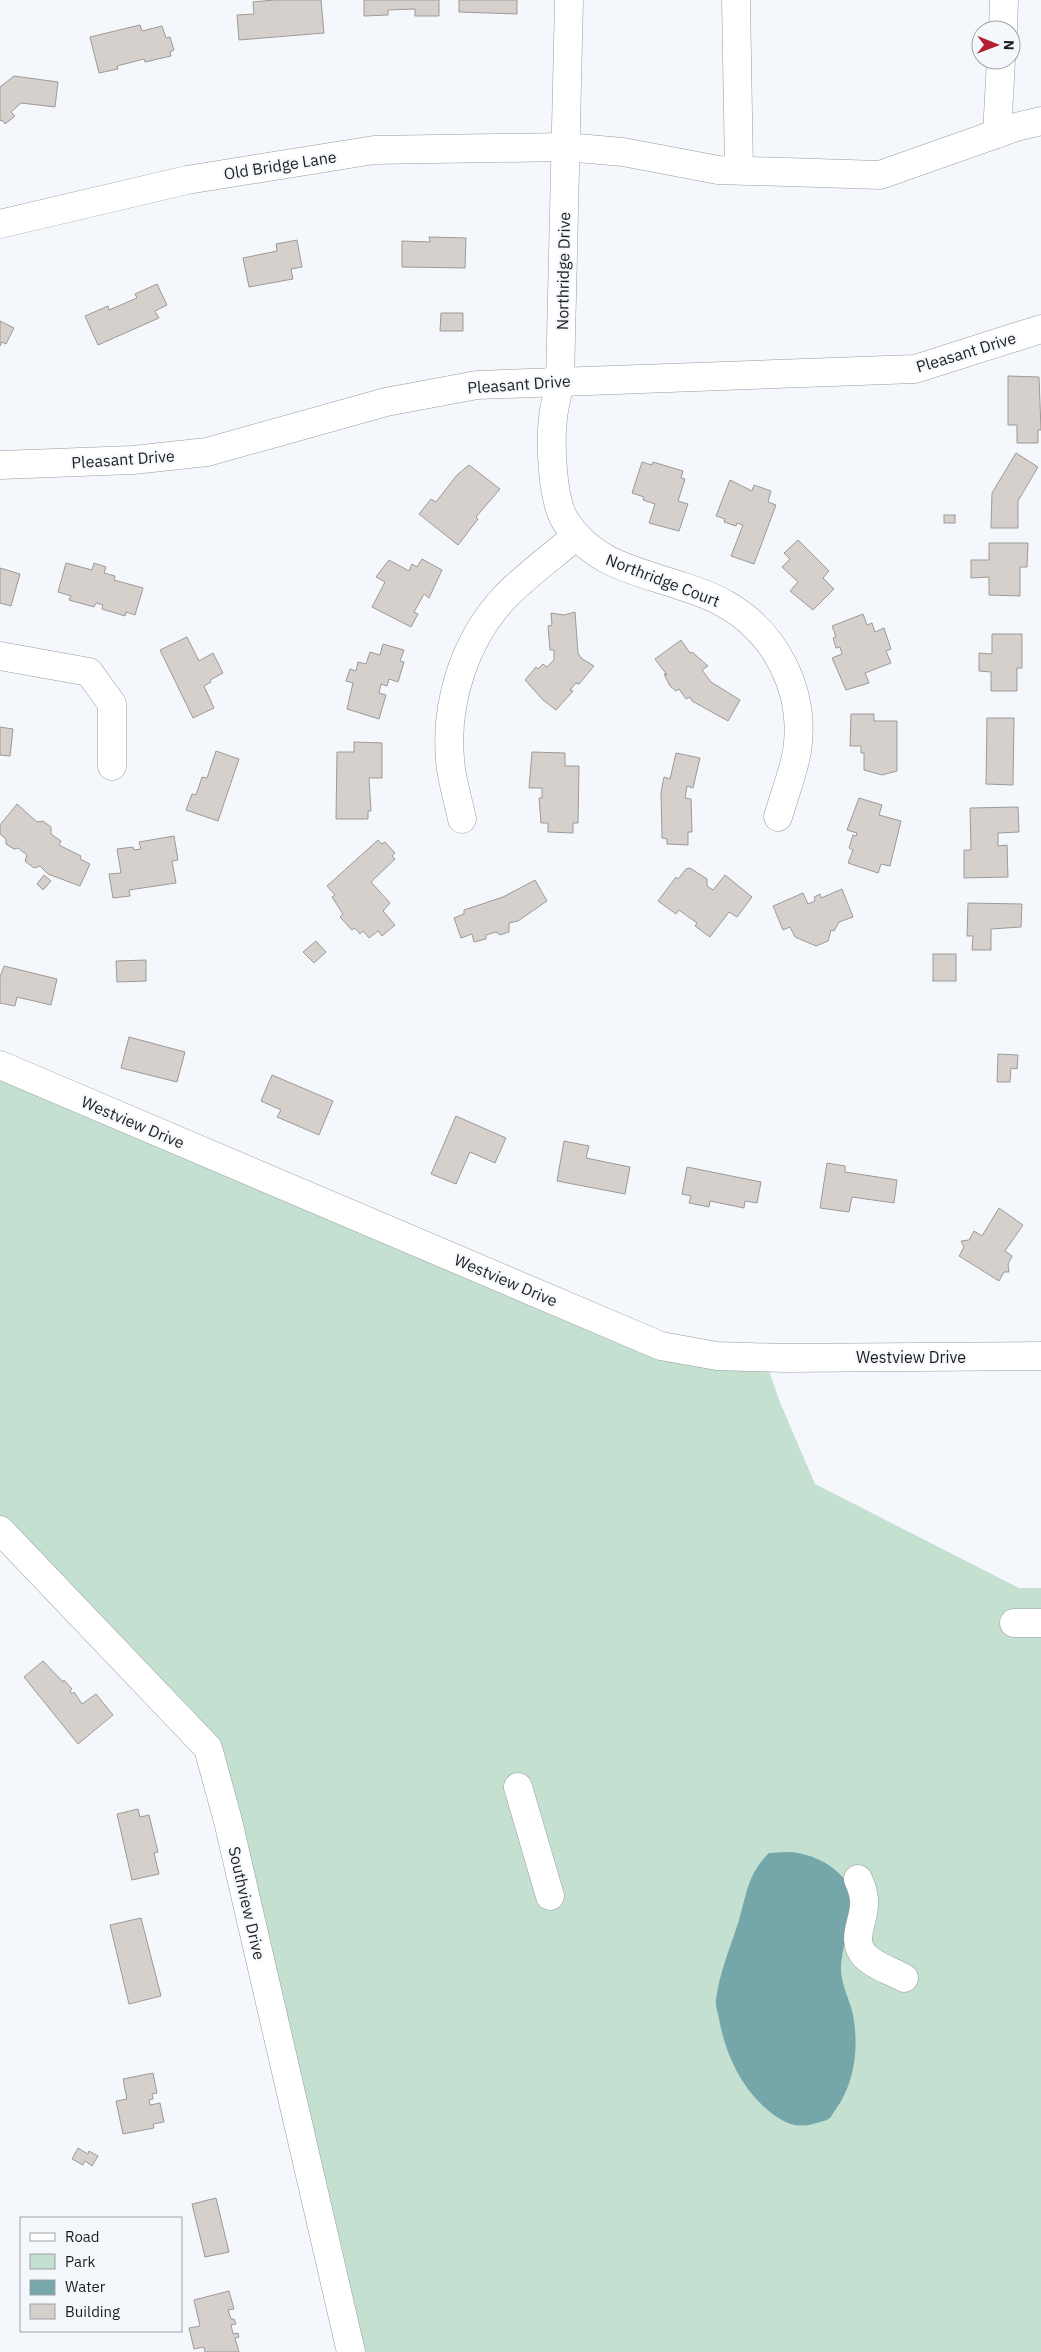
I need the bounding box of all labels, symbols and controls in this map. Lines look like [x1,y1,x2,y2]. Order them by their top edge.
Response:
north arrow [971,20,1021,70]
text: N [1000,40,1018,50]
street label: Old Bridge Lane [222,146,338,184]
street label: Northridge Drive [552,212,574,330]
street label: Pleasant Drive [914,327,1019,377]
street label: Pleasant Drive [467,370,571,398]
street label: Pleasant Drive [71,445,175,473]
street label: Northridge Court [603,549,723,611]
street label: Westview Drive [79,1091,188,1153]
street label: Westview Drive [452,1249,561,1311]
street label: Westview Drive [856,1347,966,1367]
street label: Southview Drive [224,1844,270,1962]
legend [20,2217,182,2332]
text: Road [65,2227,100,2246]
text: Park [65,2252,95,2271]
text: Water [65,2277,106,2296]
text: Building [65,2302,120,2321]

